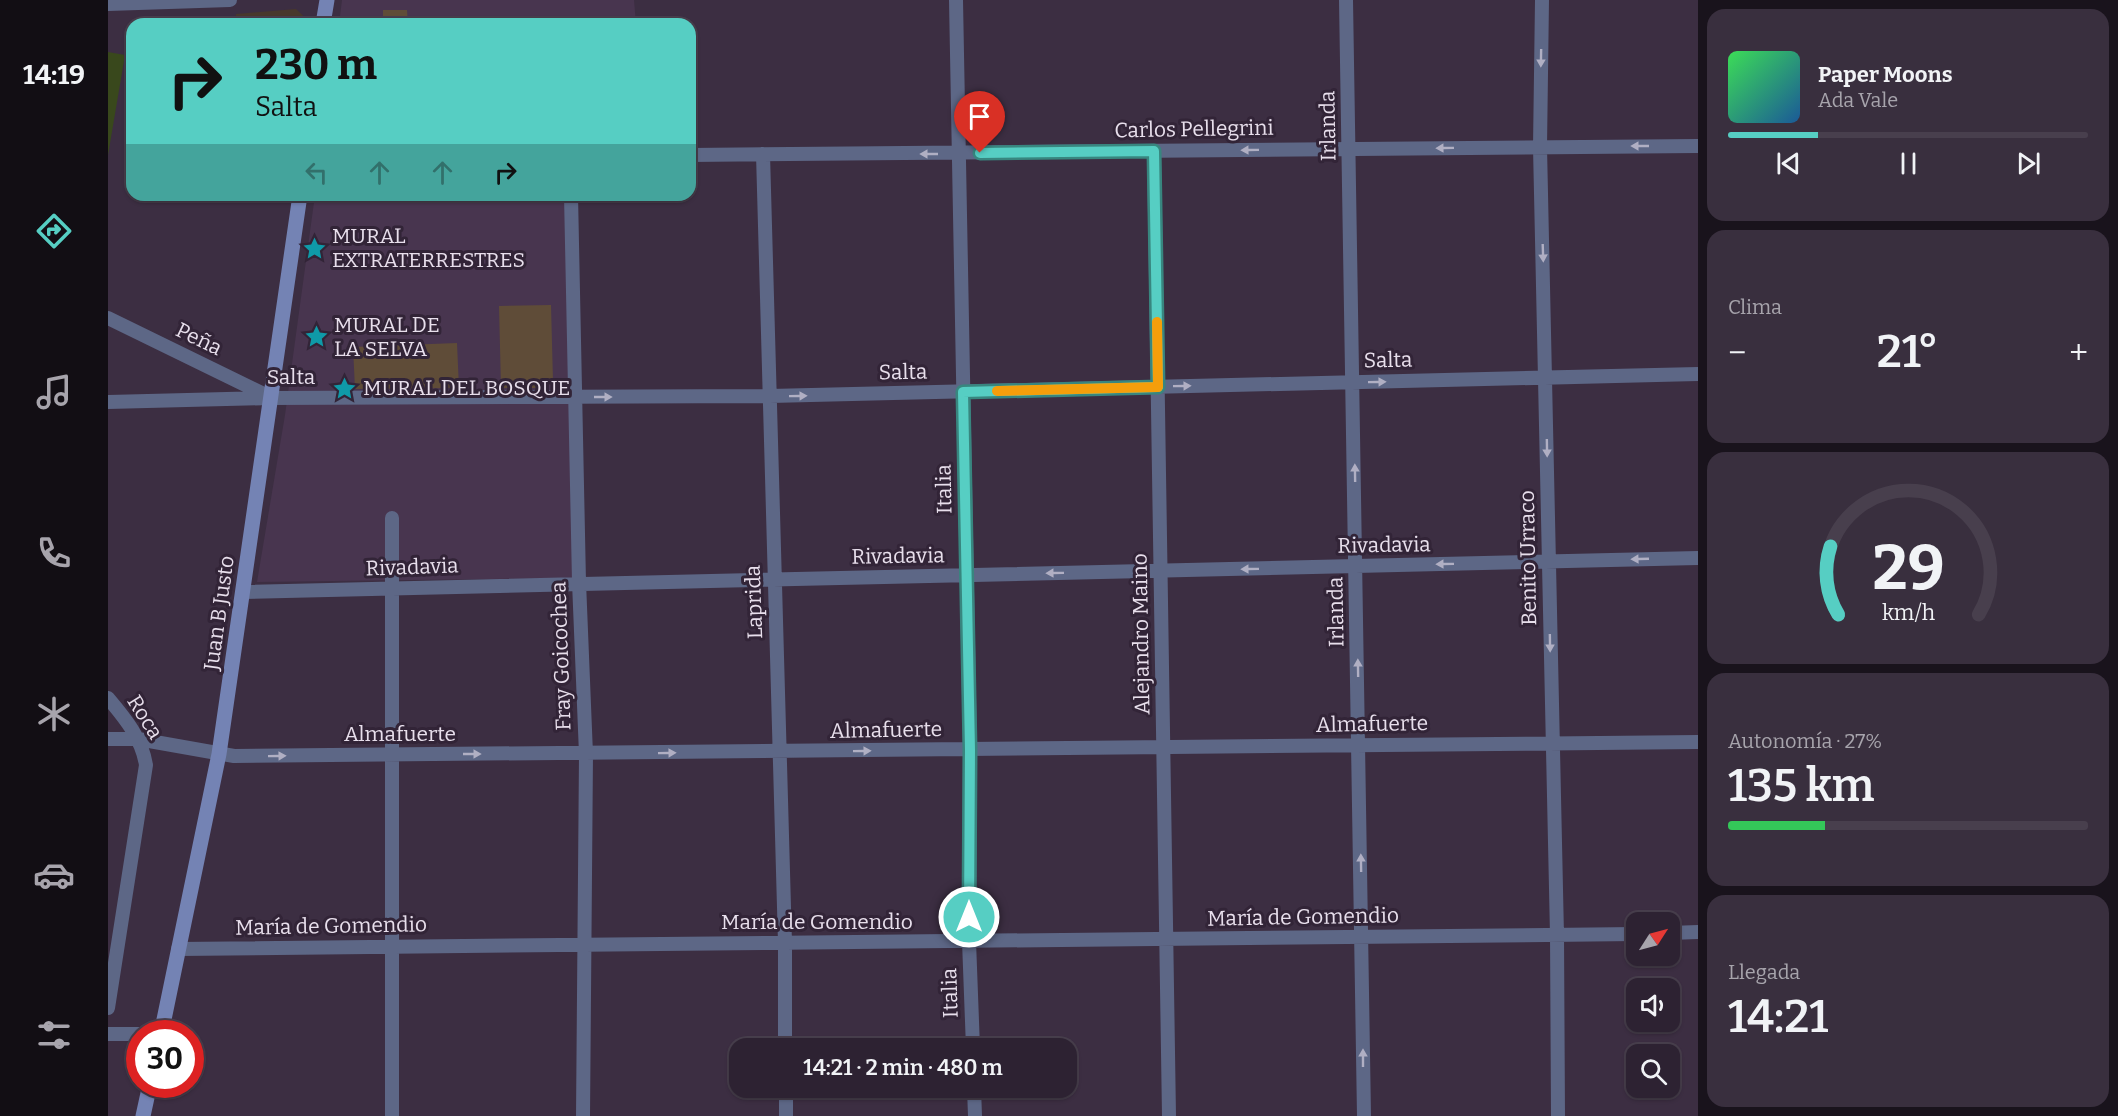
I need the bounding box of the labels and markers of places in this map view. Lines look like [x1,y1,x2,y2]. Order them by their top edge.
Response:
pin [954,91,1005,153]
place label: MURAL EXTRATERRESTRES [332,223,525,273]
place icon: MURAL EXTRATERRESTRES [301,235,327,261]
place label: MURAL DE LA SELVA [334,312,440,362]
place icon: MURAL DE LA SELVA [303,324,329,350]
place icon: MURAL DEL BOSQUE [332,375,358,401]
place label: MURAL DEL BOSQUE [363,375,570,401]

